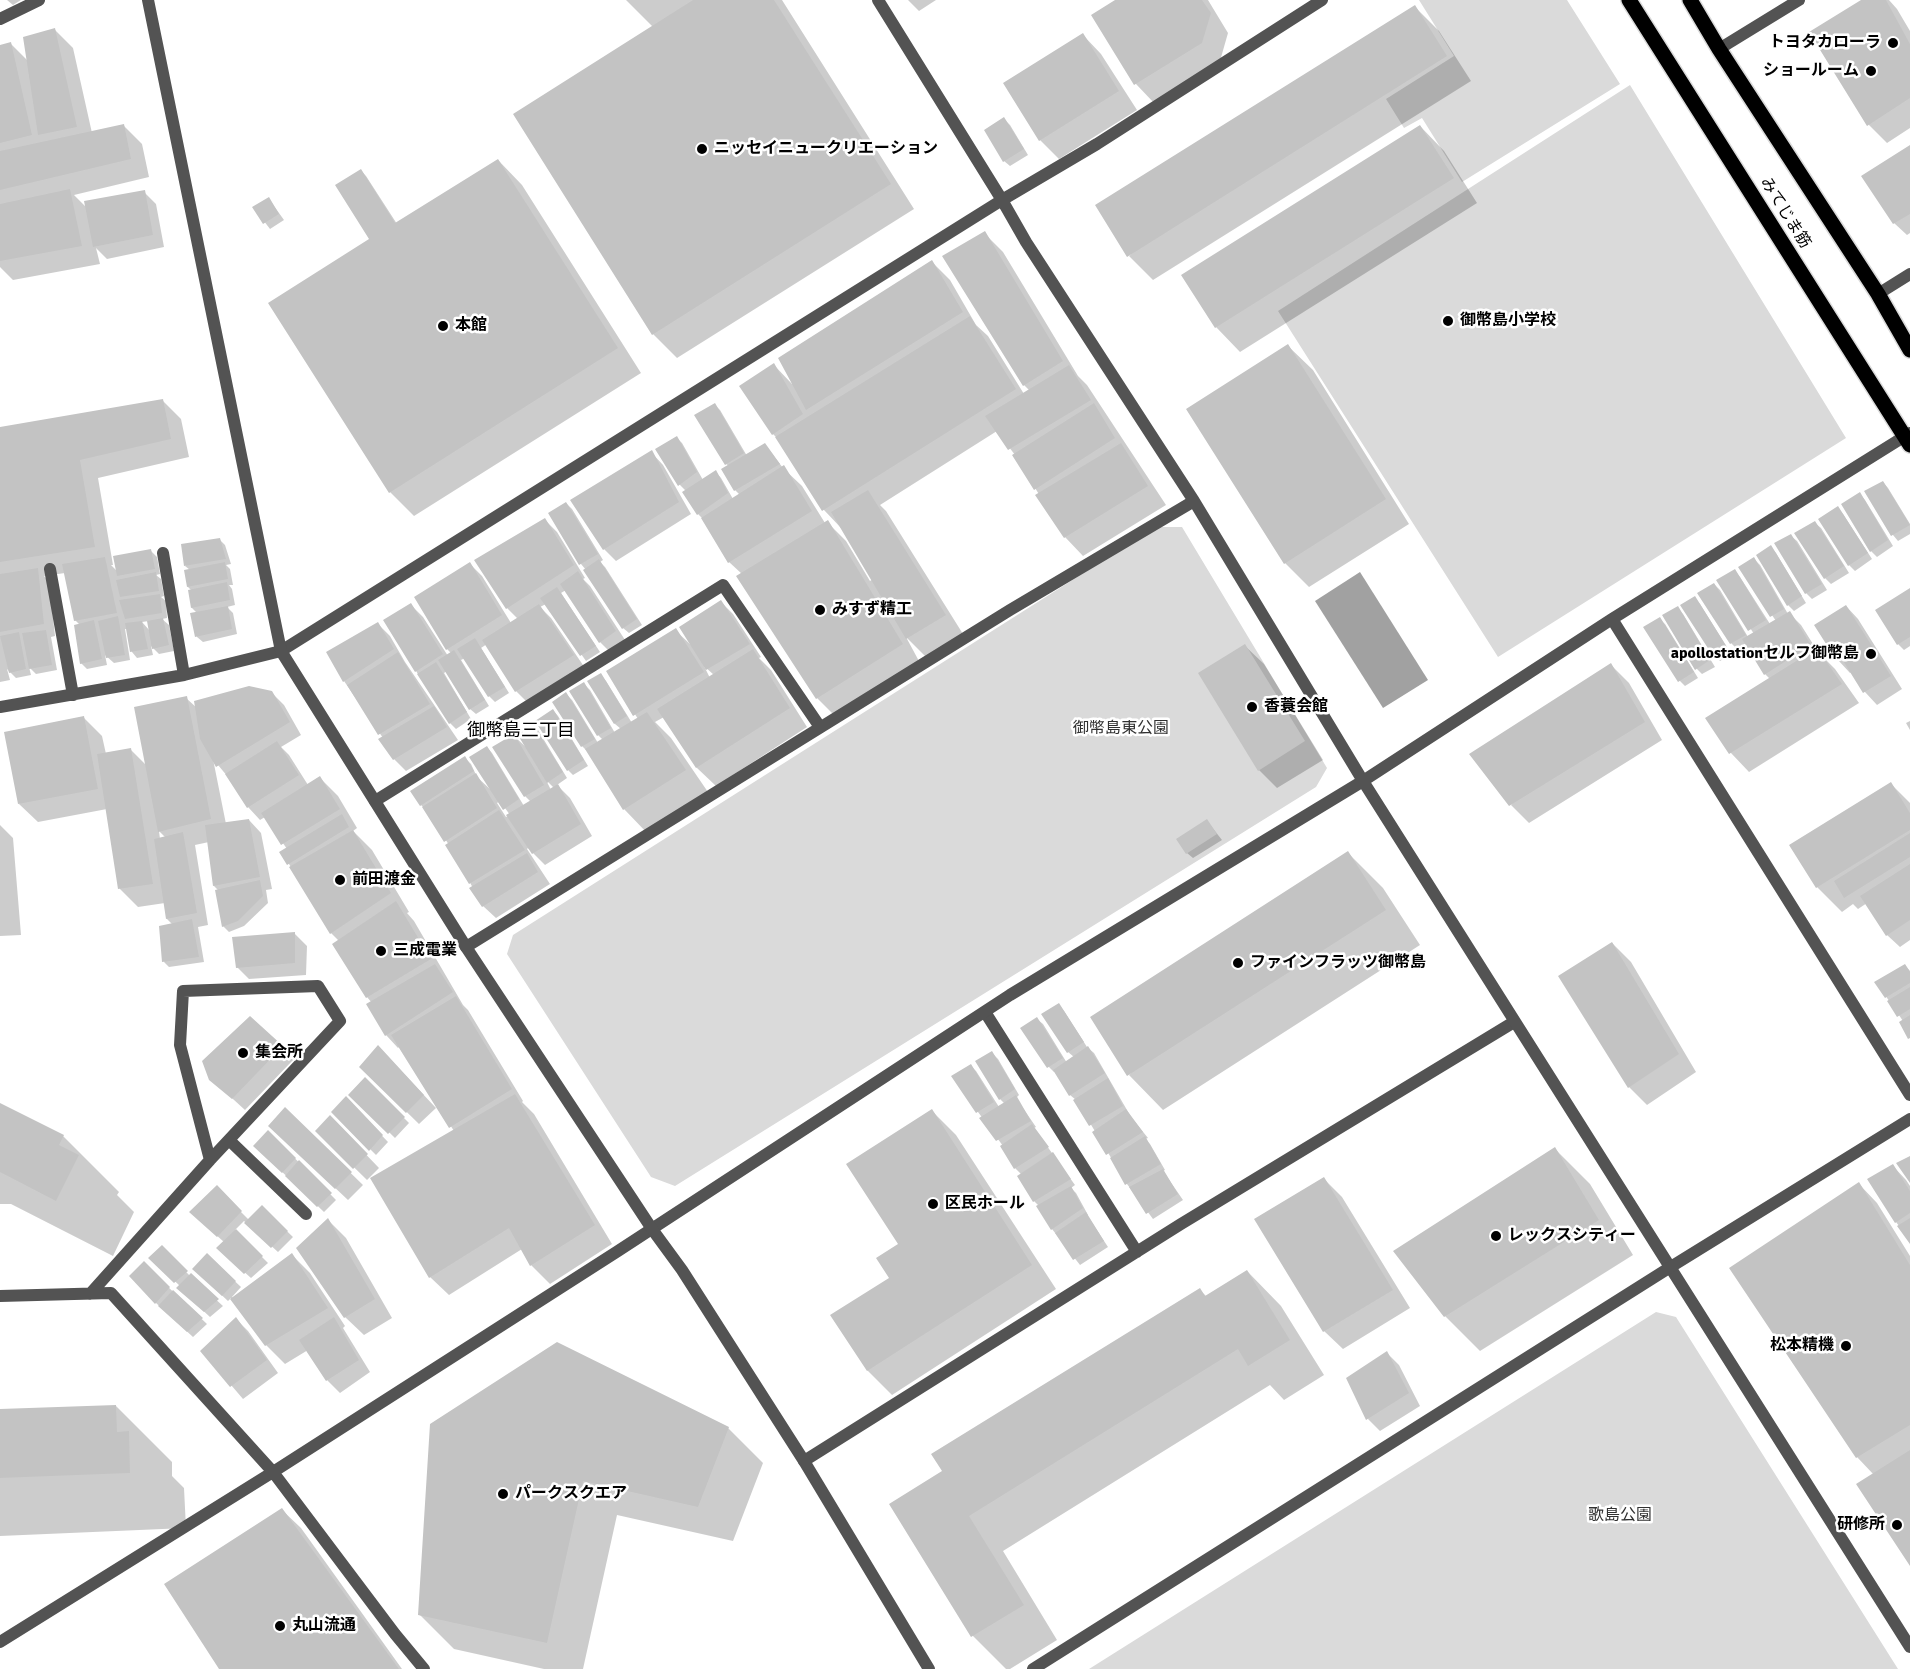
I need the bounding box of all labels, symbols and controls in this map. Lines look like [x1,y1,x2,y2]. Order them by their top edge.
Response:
place label: トヨタカローラ [1769,33,1881,53]
marker: トヨタカローラ [1886,36,1900,50]
place label: ショールーム [1763,61,1859,81]
marker: ショールーム [1864,64,1878,78]
place label: ニッセイニュークリエーション [714,139,938,159]
marker: ニッセイニュークリエーション [695,142,709,156]
street label: みてじま筋 [1756,174,1814,252]
place label: 御幣島小学校 [1460,311,1556,331]
marker: 御幣島小学校 [1441,314,1455,328]
place label: 本館 [455,316,487,336]
marker: 本館 [436,319,450,333]
place label: みすず精工 [832,600,912,620]
marker: みすず精工 [813,603,827,617]
place label: apollostationセルフ御幣島 [1671,644,1859,664]
marker: apollostationセルフ御幣島 [1864,647,1878,661]
place label: 香蓑会館 [1264,697,1328,717]
marker: 香蓑会館 [1245,700,1259,714]
park label: 御幣島東公園 [1073,719,1169,739]
district label: 御幣島三丁目 [467,720,575,742]
place label: 前田渡金 [352,870,416,890]
marker: 前田渡金 [333,873,347,887]
place label: 三成電業 [393,941,457,961]
marker: 三成電業 [374,944,388,958]
place label: ファインフラッツ御幣島 [1250,953,1426,973]
marker: ファインフラッツ御幣島 [1231,956,1245,970]
place label: 集会所 [255,1043,303,1063]
marker: 集会所 [236,1046,250,1060]
place label: 区民ホール [945,1194,1025,1214]
marker: 区民ホール [926,1197,940,1211]
place label: レックスシティー [1508,1226,1636,1246]
marker: レックスシティー [1489,1229,1503,1243]
place label: 松本精機 [1770,1336,1834,1356]
marker: 松本精機 [1839,1339,1853,1353]
place label: パークスクエア [515,1484,627,1504]
marker: パークスクエア [496,1487,510,1501]
park label: 歌島公園 [1588,1506,1652,1526]
place label: 研修所 [1837,1515,1885,1535]
marker: 研修所 [1890,1518,1904,1532]
place label: 丸山流通 [292,1616,356,1636]
marker: 丸山流通 [273,1619,287,1633]

